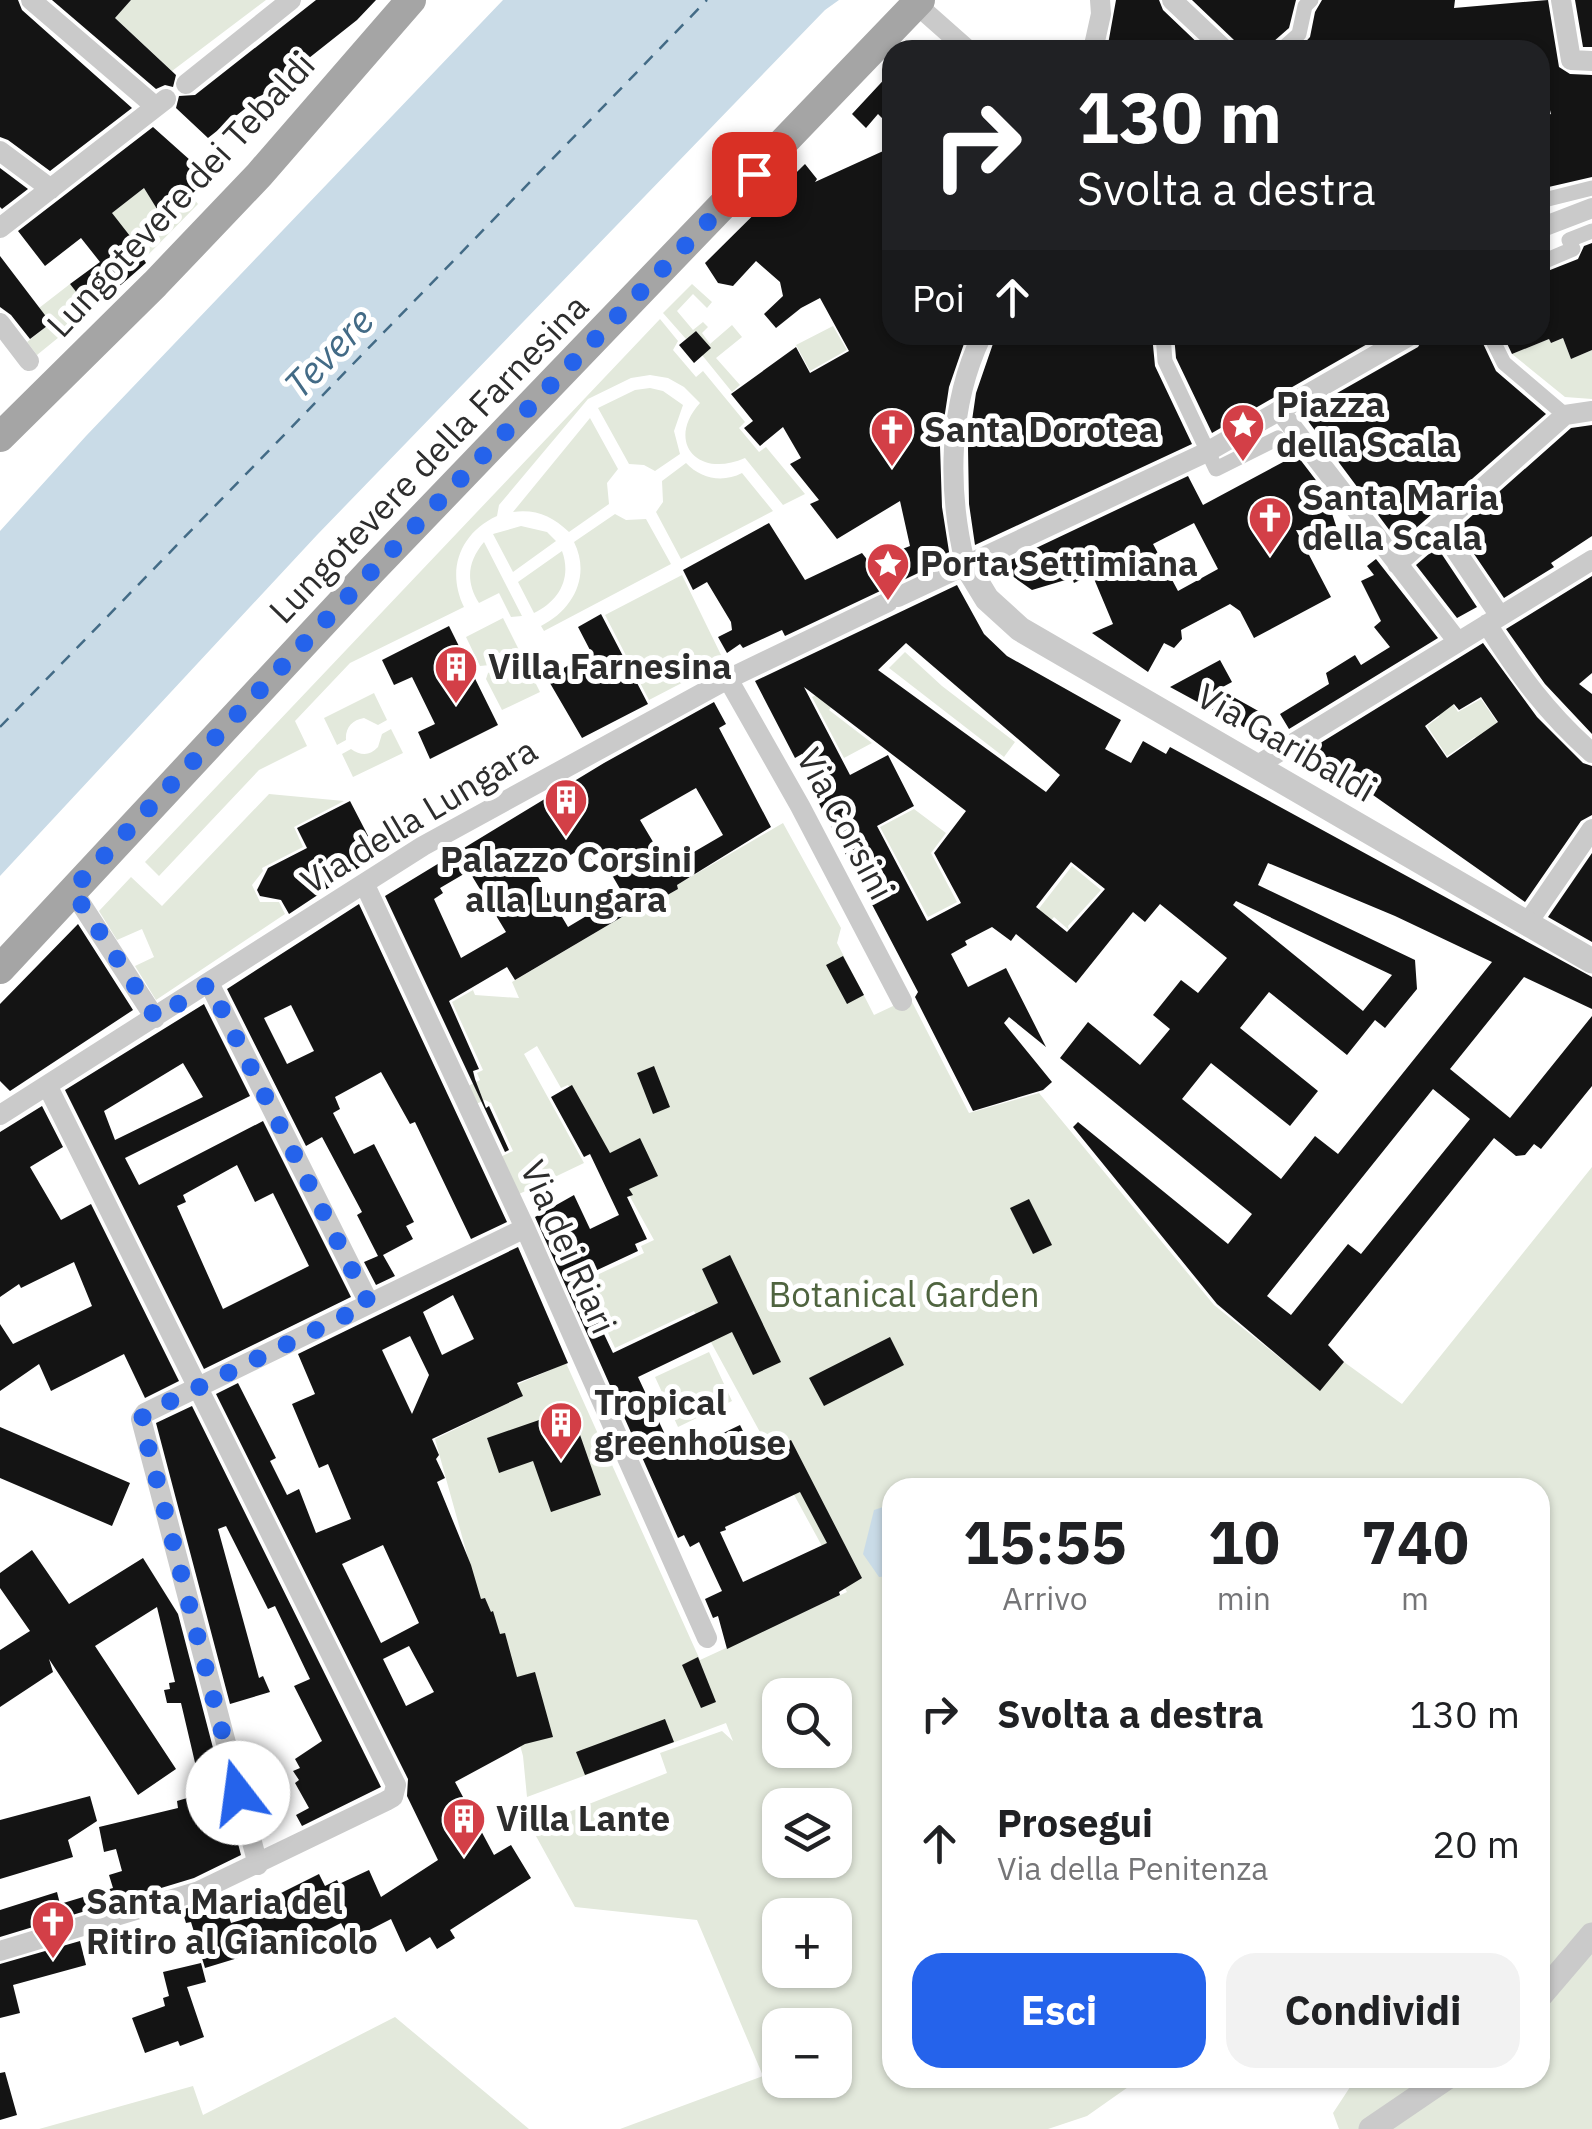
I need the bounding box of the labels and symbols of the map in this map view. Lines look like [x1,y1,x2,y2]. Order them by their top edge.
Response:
street label: Lungotevere dei Tebaldi [36,42,324,346]
pin [712,132,797,217]
street label: Lungotevere della Farnesina [259,284,598,633]
water label: Tevere [273,296,383,408]
place label: Piazza della Scala [1276,381,1456,467]
place icon: Piazza della Scala [1220,402,1266,463]
place label: Santa Dorotea [924,406,1159,452]
church icon: Santa Dorotea [869,407,915,468]
place label: Santa Maria della Scala [1302,474,1499,560]
church icon: Santa Maria della Scala [1247,495,1293,556]
place label: Porta Settimiana [920,540,1198,586]
place icon: Porta Settimiana [865,541,911,602]
place label: Villa Farnesina [488,643,732,689]
building icon: Villa Farnesina [433,644,479,705]
street label: Via Garibaldi [1189,672,1384,812]
street label: Via della Lungara [292,726,545,904]
street label: Via Corsini [787,740,905,907]
building icon: Palazzo Corsini alla Lungara [543,777,589,838]
place label: Palazzo Corsini alla Lungara [440,836,692,922]
street label: Via dei Riari [510,1153,628,1340]
park label: Botanical Garden [768,1271,1040,1317]
place label: Tropical greenhouse [594,1379,786,1465]
building icon: Tropical greenhouse [538,1400,584,1461]
position arrow [186,1741,290,1845]
place label: Villa Lante [496,1795,670,1841]
building icon: Villa Lante [441,1796,487,1857]
place label: Santa Maria del Ritiro al Gianicolo [86,1878,378,1964]
church icon: Santa Maria del Ritiro al Gianicolo [30,1899,76,1960]

